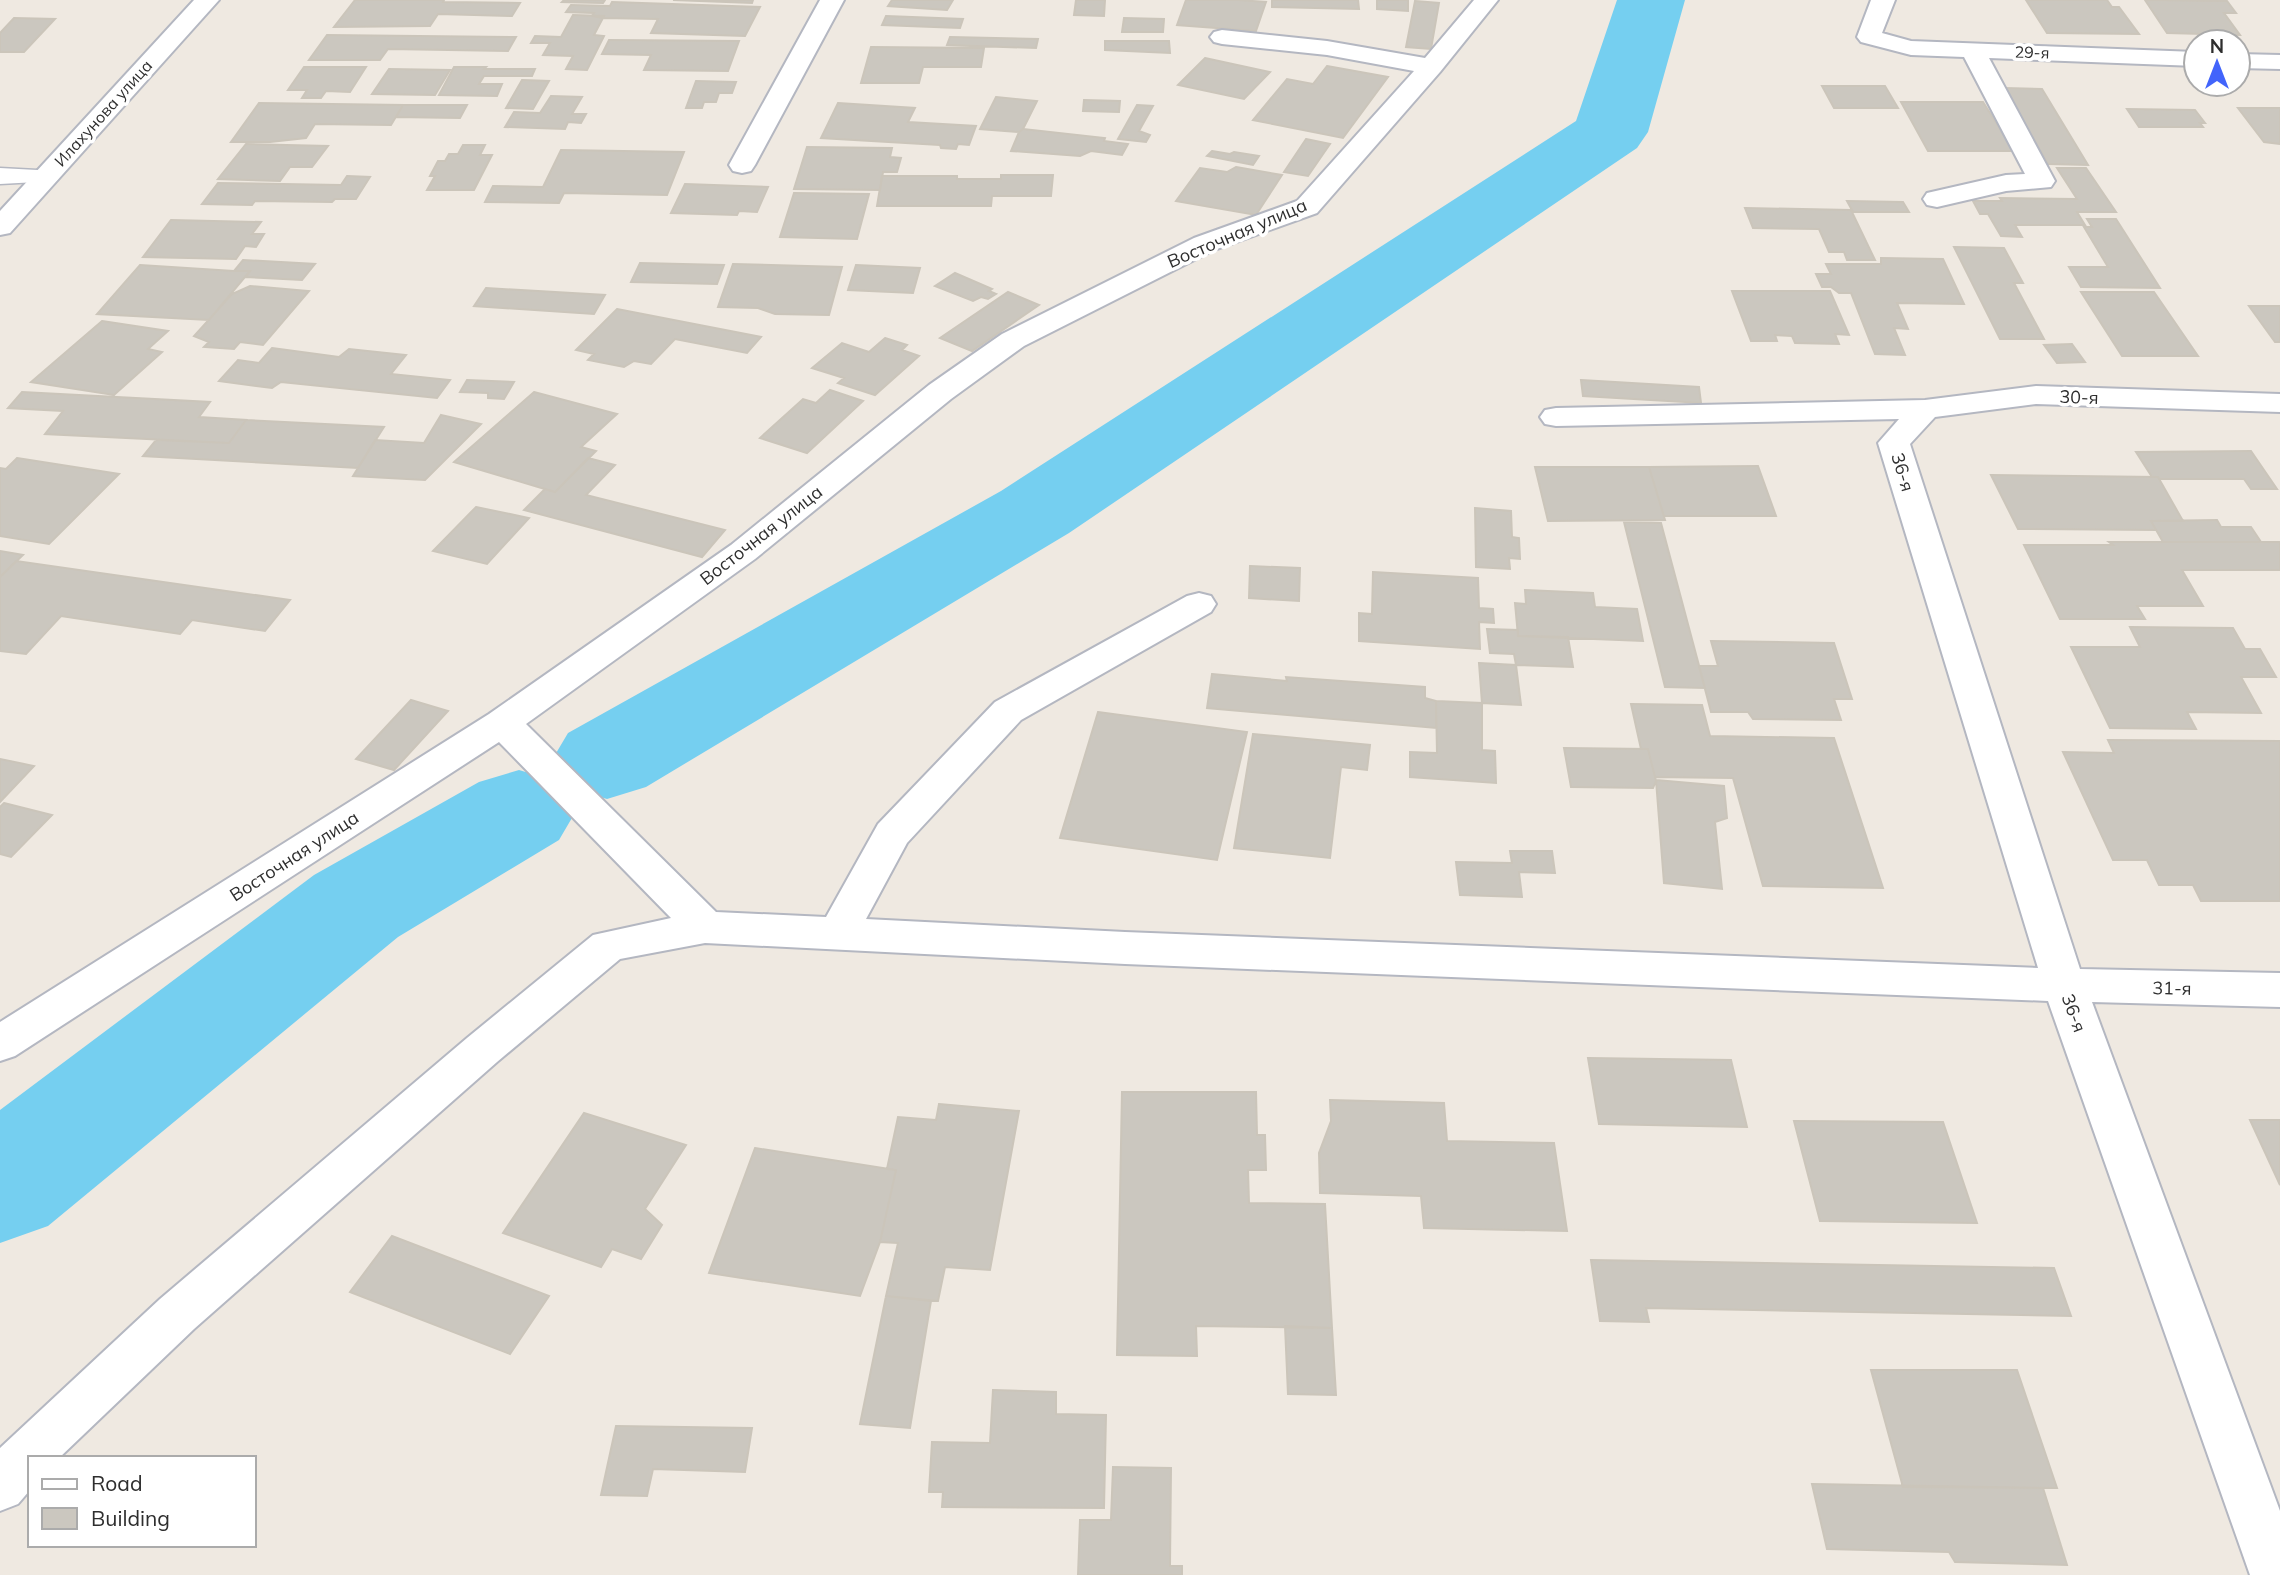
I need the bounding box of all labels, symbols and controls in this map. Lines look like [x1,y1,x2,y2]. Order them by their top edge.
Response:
north arrow [2182,28,2252,98]
text: N [2210,34,2224,58]
street label: 29-я [2014,41,2050,63]
street label: Илахунова улица [50,56,156,170]
street label: Восточная улица [1164,193,1310,273]
street label: 30-я [2059,385,2099,409]
street label: 36-я [1886,450,1920,494]
street label: Восточная улица [695,480,827,590]
street label: Восточная улица [225,806,363,906]
street label: 31-я [2152,976,2192,1000]
street label: 36-я [2056,991,2092,1035]
legend [28,1456,256,1547]
text: Road [91,1470,142,1496]
text: Building [91,1505,170,1531]

